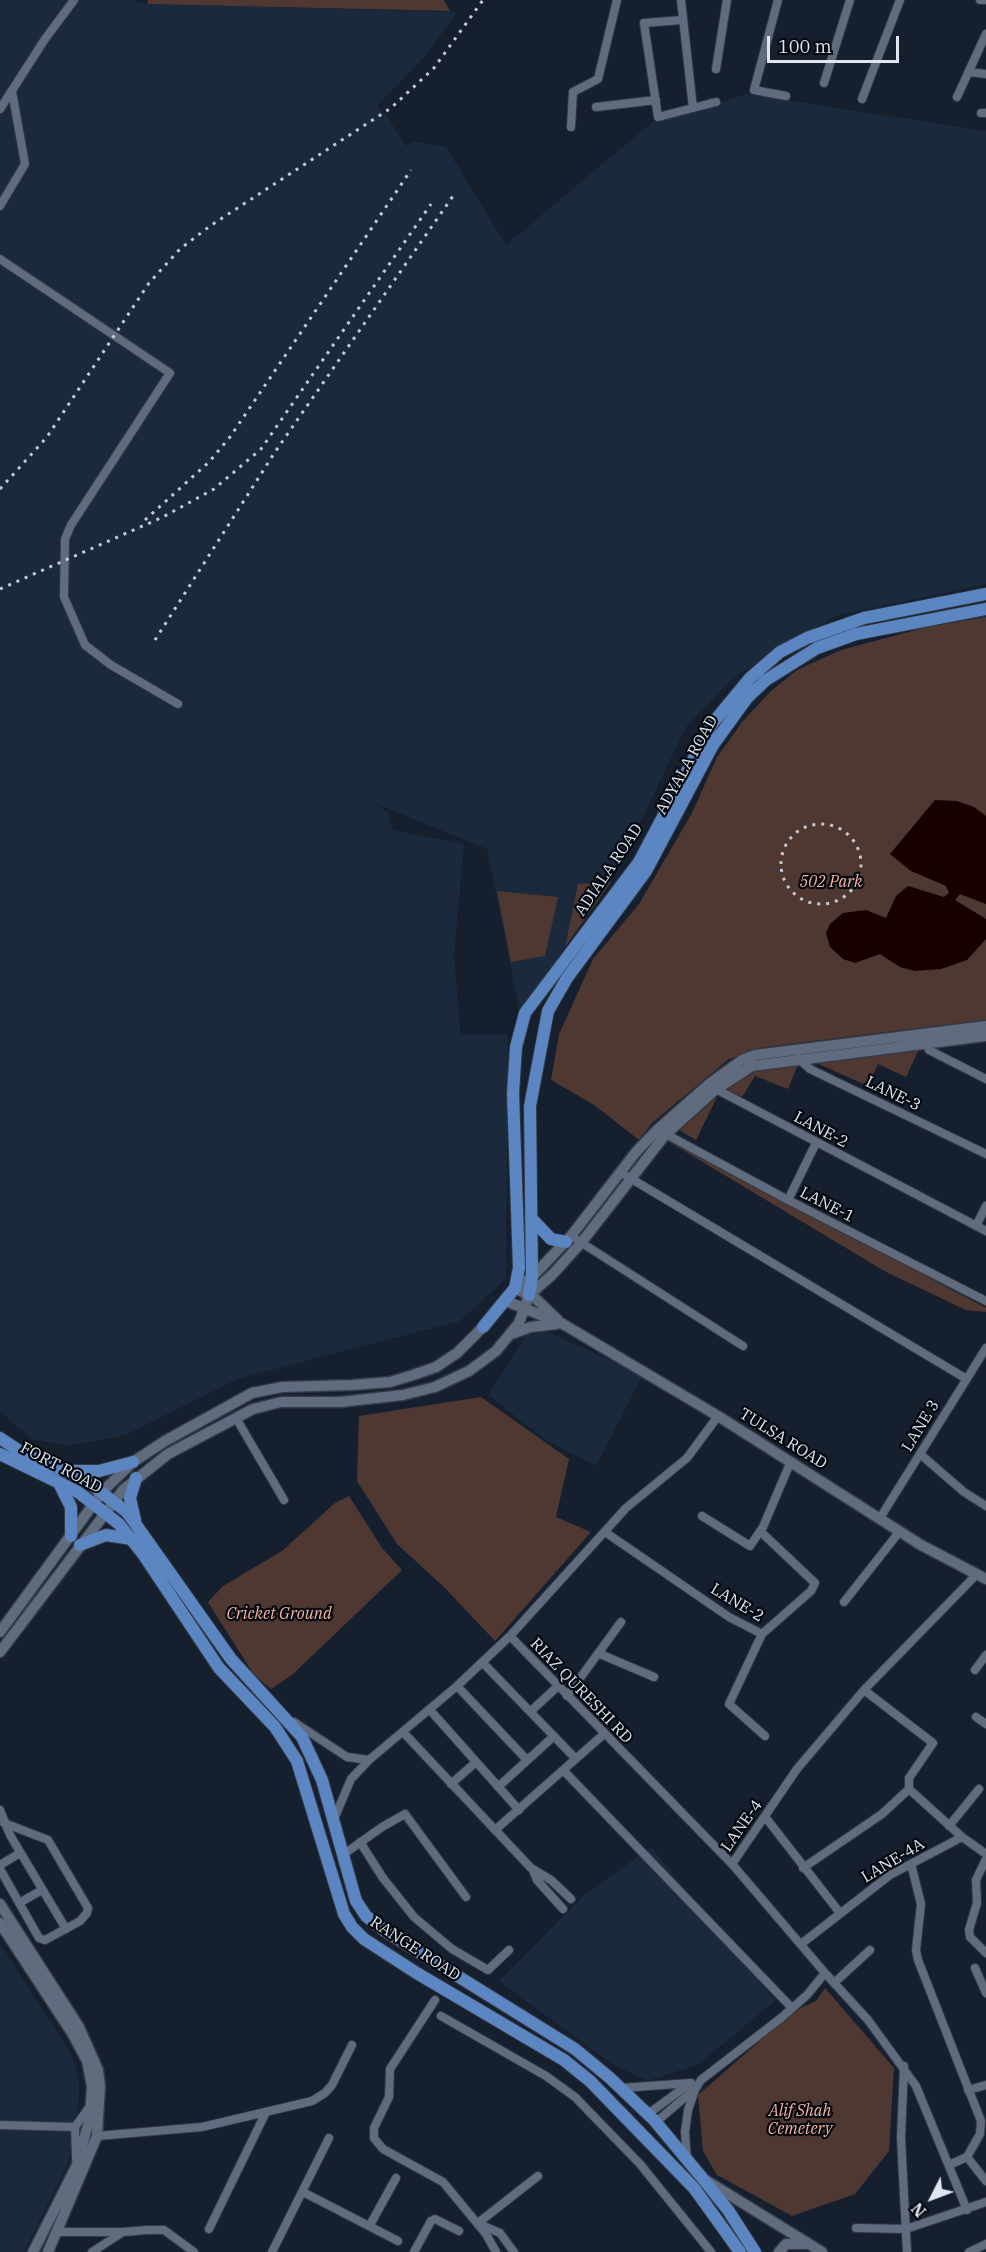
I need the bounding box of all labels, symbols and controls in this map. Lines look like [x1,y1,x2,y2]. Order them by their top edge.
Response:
scale bar [770,24,902,62]
text: 100 m [778,35,832,58]
street label: ADYALA ROAD [652,712,722,818]
street label: ADIALA ROAD [571,820,647,920]
park label: 502 Park [799,872,863,892]
street label: LANE-3 [862,1072,924,1116]
street label: LANE-2 [790,1108,852,1152]
street label: LANE-1 [796,1183,858,1227]
street label: LANE 3 [898,1397,944,1455]
street label: TULSA ROAD [736,1404,830,1474]
street label: FORT ROAD [17,1438,105,1498]
street label: LANE-2 [707,1580,767,1626]
park label: Cricket Ground [226,1604,332,1624]
street label: RIAZ QURESHI RD [526,1634,636,1748]
street label: LANE-4 [717,1796,767,1856]
street label: LANE-4A [858,1835,928,1887]
street label: RANGE ROAD [366,1913,464,1985]
park label: Alif Shah Cemetery [768,2101,832,2139]
north arrow [902,2168,962,2228]
text: N [907,2199,930,2221]

